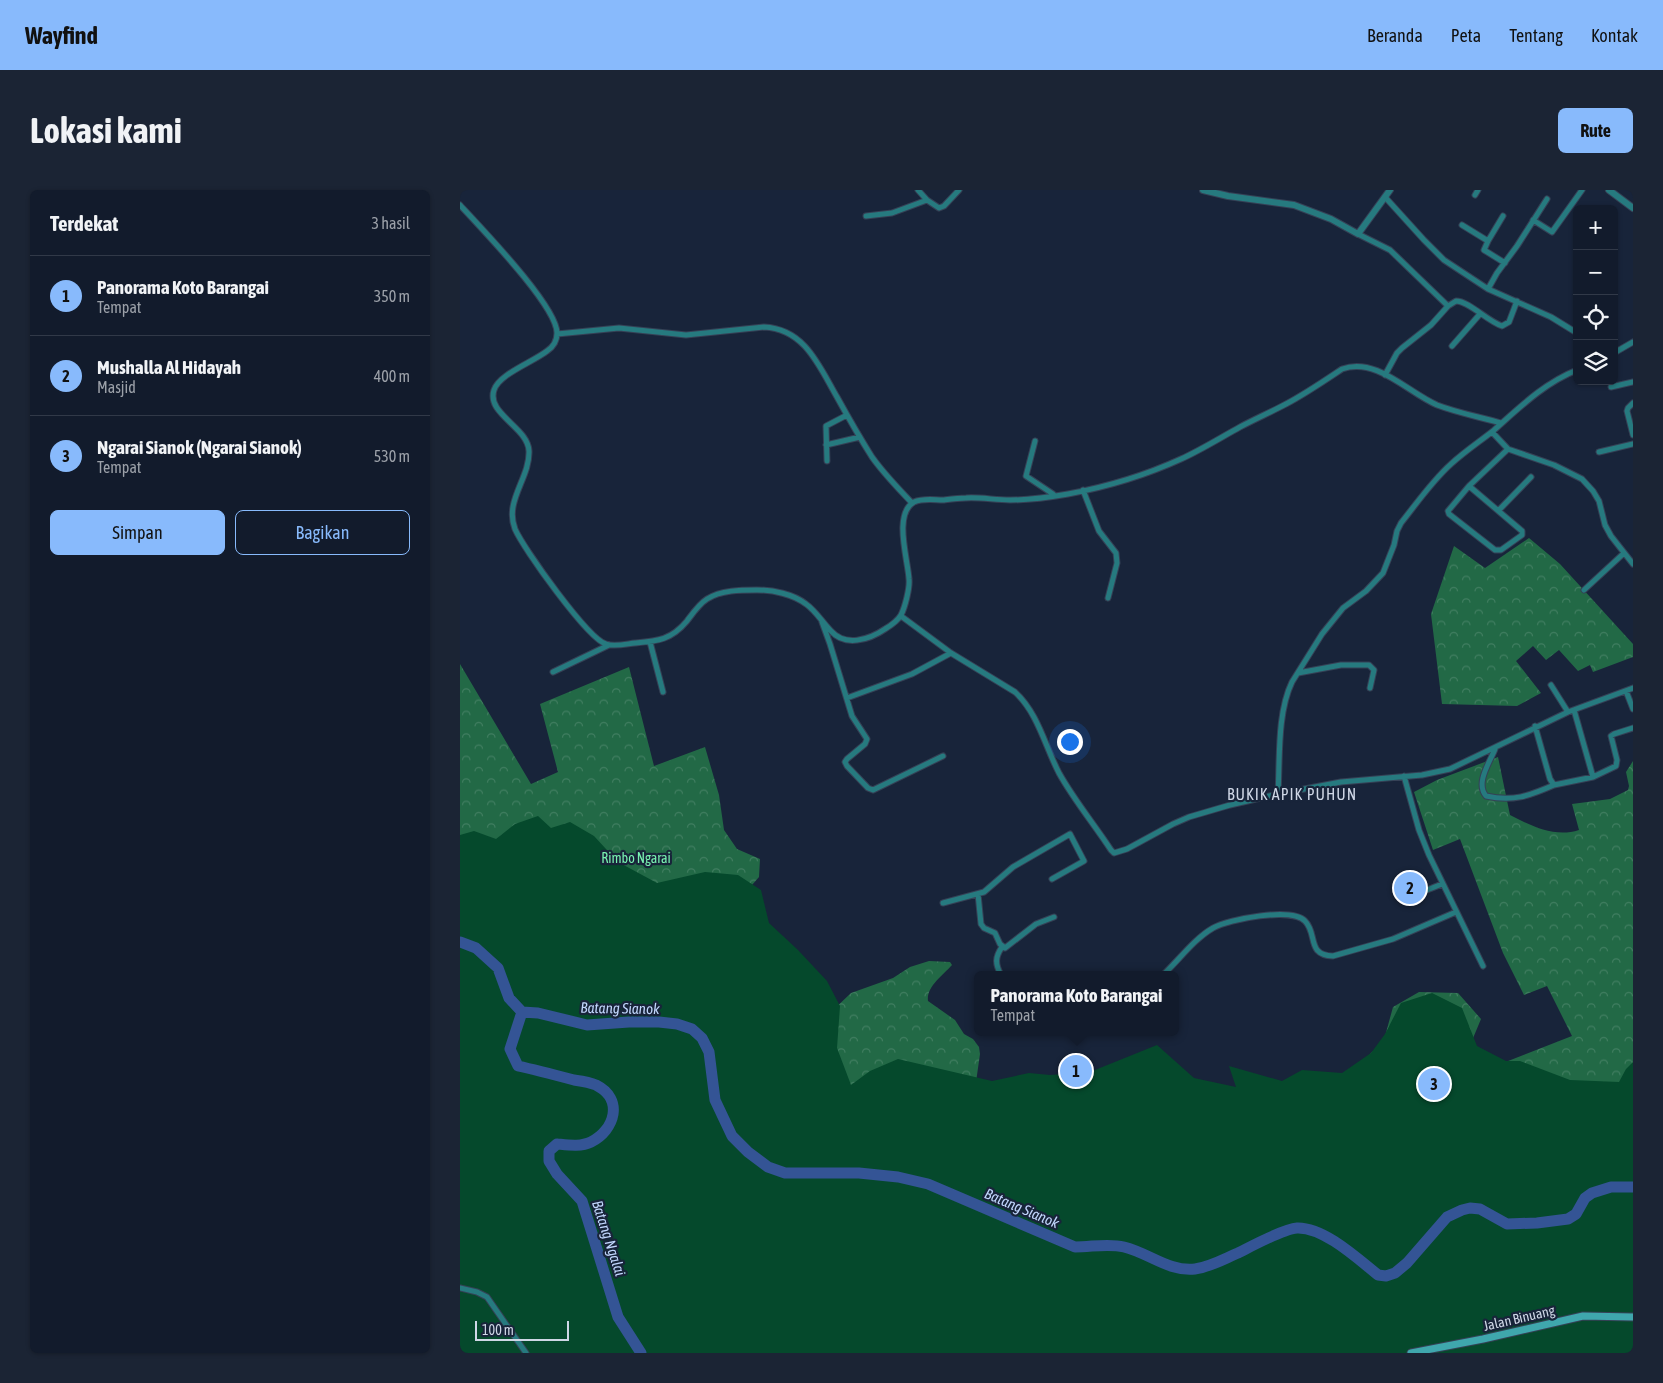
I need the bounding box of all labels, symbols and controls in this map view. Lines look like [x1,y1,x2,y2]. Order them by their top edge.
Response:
text: Wayfind [25,22,98,49]
text: Beranda [1367,25,1423,46]
text: Peta [1451,25,1481,46]
text: Tentang [1509,25,1563,46]
text: Kontak [1591,25,1638,46]
button: Rute [1558,108,1633,153]
text: Lokasi kami [30,110,182,150]
map controls [1573,205,1618,385]
button: + [1573,205,1618,250]
text: Terdekat [50,211,118,235]
text: 3 hasil [372,214,410,232]
button: − [1573,250,1618,295]
text: Panorama Koto Barangai [97,276,269,298]
text: 1 [62,287,70,305]
text: 350 m [374,287,410,305]
button: locate [1573,295,1618,340]
text: Tempat [97,298,141,316]
button: layers [1573,340,1618,385]
text: Mushalla Al Hidayah [97,356,241,378]
text: 2 [62,367,70,385]
text: 400 m [374,367,410,385]
text: Masjid [97,378,136,396]
text: Ngarai Sianok (Ngarai Sianok) [97,436,302,458]
text: 3 [62,447,70,465]
text: 530 m [374,447,410,465]
text: Tempat [97,458,141,476]
button: Simpan [50,510,225,555]
button: Bagikan [235,510,410,555]
your location [1057,729,1083,755]
district label: BUKIK APIK PUHUN [1227,785,1357,803]
park label: Rimbo Ngarai [601,850,671,866]
pin: 2 [1394,869,1426,907]
popup [974,971,1179,1036]
text: Panorama Koto Barangai [991,984,1162,1006]
water label: Batang Sianok [580,999,660,1017]
text: Tempat [991,1006,1035,1024]
pin: 1 [1060,1052,1092,1090]
pin: 3 [1418,1065,1450,1103]
water label: Batang Sianok [982,1185,1062,1231]
water label: Batang Ngalai [589,1198,629,1278]
street label: Jalan Binuang [1482,1302,1556,1334]
scale bar [475,1318,569,1341]
text: 100 m [482,1322,514,1338]

